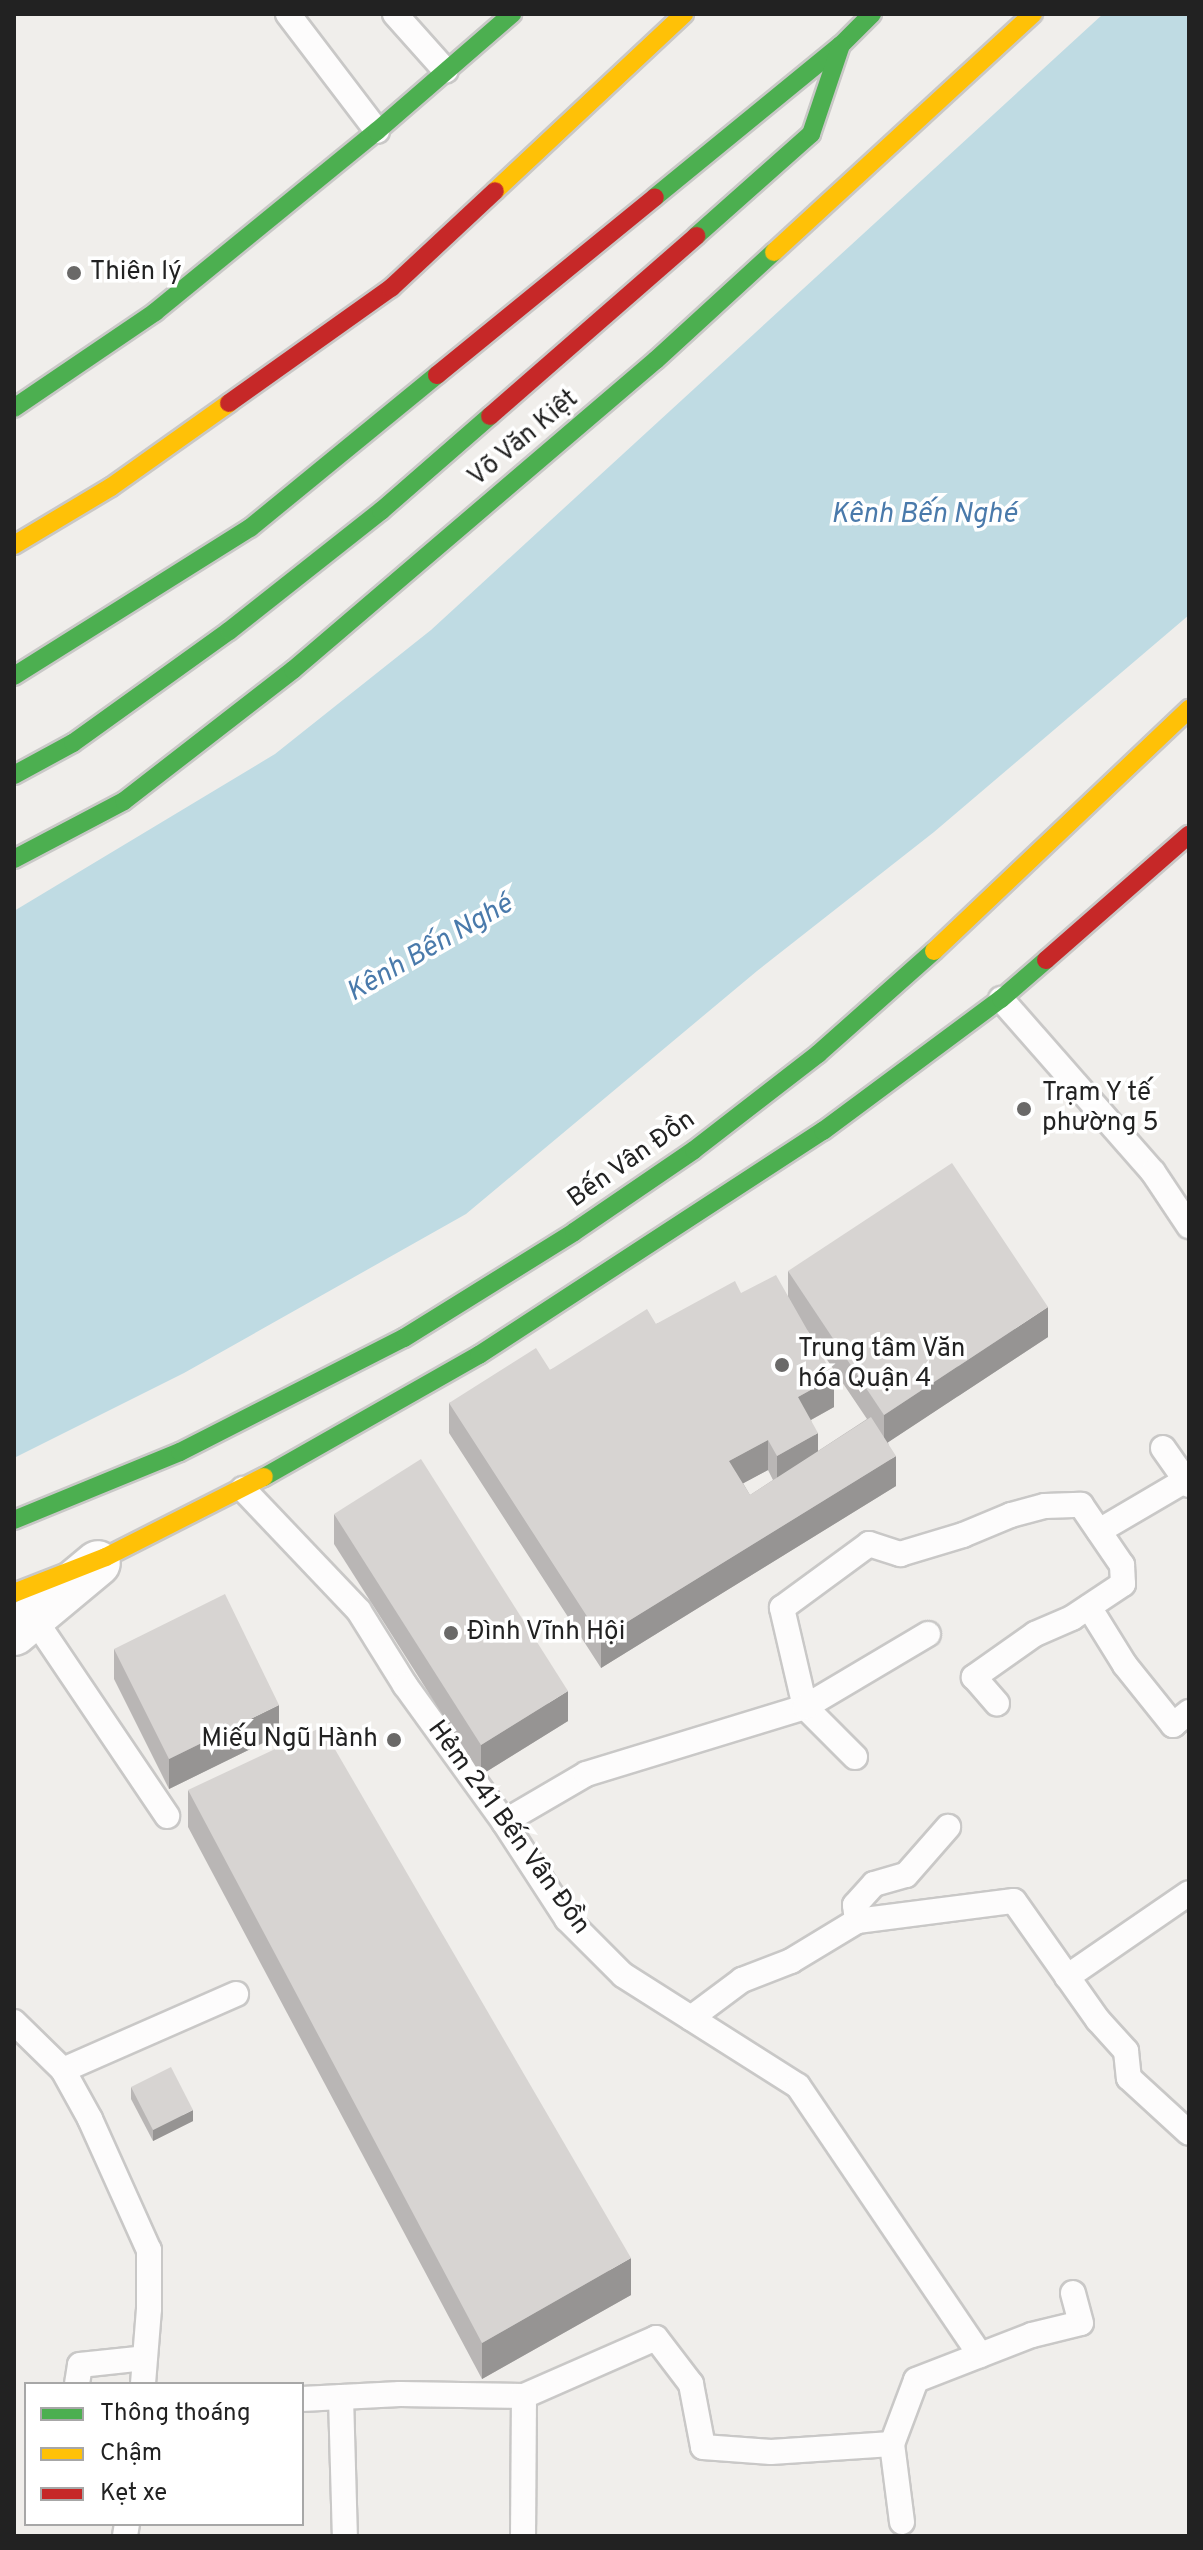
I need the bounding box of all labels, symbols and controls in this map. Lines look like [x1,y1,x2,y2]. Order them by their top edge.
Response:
place label: Thiên lý [90,257,182,289]
marker: Thiên lý [65,264,83,282]
street label: Võ Văn Kiệt [462,384,586,494]
water label: Kênh Bến Nghé [831,498,1017,532]
water label: Kênh Bến Nghé [341,888,519,1010]
place label: Trạm Y tế phường 5 [1042,1078,1159,1140]
marker: Trạm Y tế phường 5 [1013,1098,1035,1120]
street label: Bến Vân Đồn [562,1104,702,1216]
place label: Trung tâm Văn hóa Quận 4 [798,1334,966,1396]
marker: Trung tâm Văn hóa Quận 4 [773,1356,791,1374]
place label: Đình Vĩnh Hội [467,1617,626,1649]
marker: Đình Vĩnh Hội [442,1624,460,1642]
street label: Hẻm 241 Bến Vân Đồn [420,1715,596,1941]
place label: Miếu Ngũ Hành [201,1724,378,1756]
marker: Miếu Ngũ Hành [385,1731,403,1749]
legend [24,2382,304,2526]
text: Thông thoáng [100,2399,251,2429]
text: Chậm [100,2439,162,2469]
text: Kẹt xe [100,2479,167,2509]

